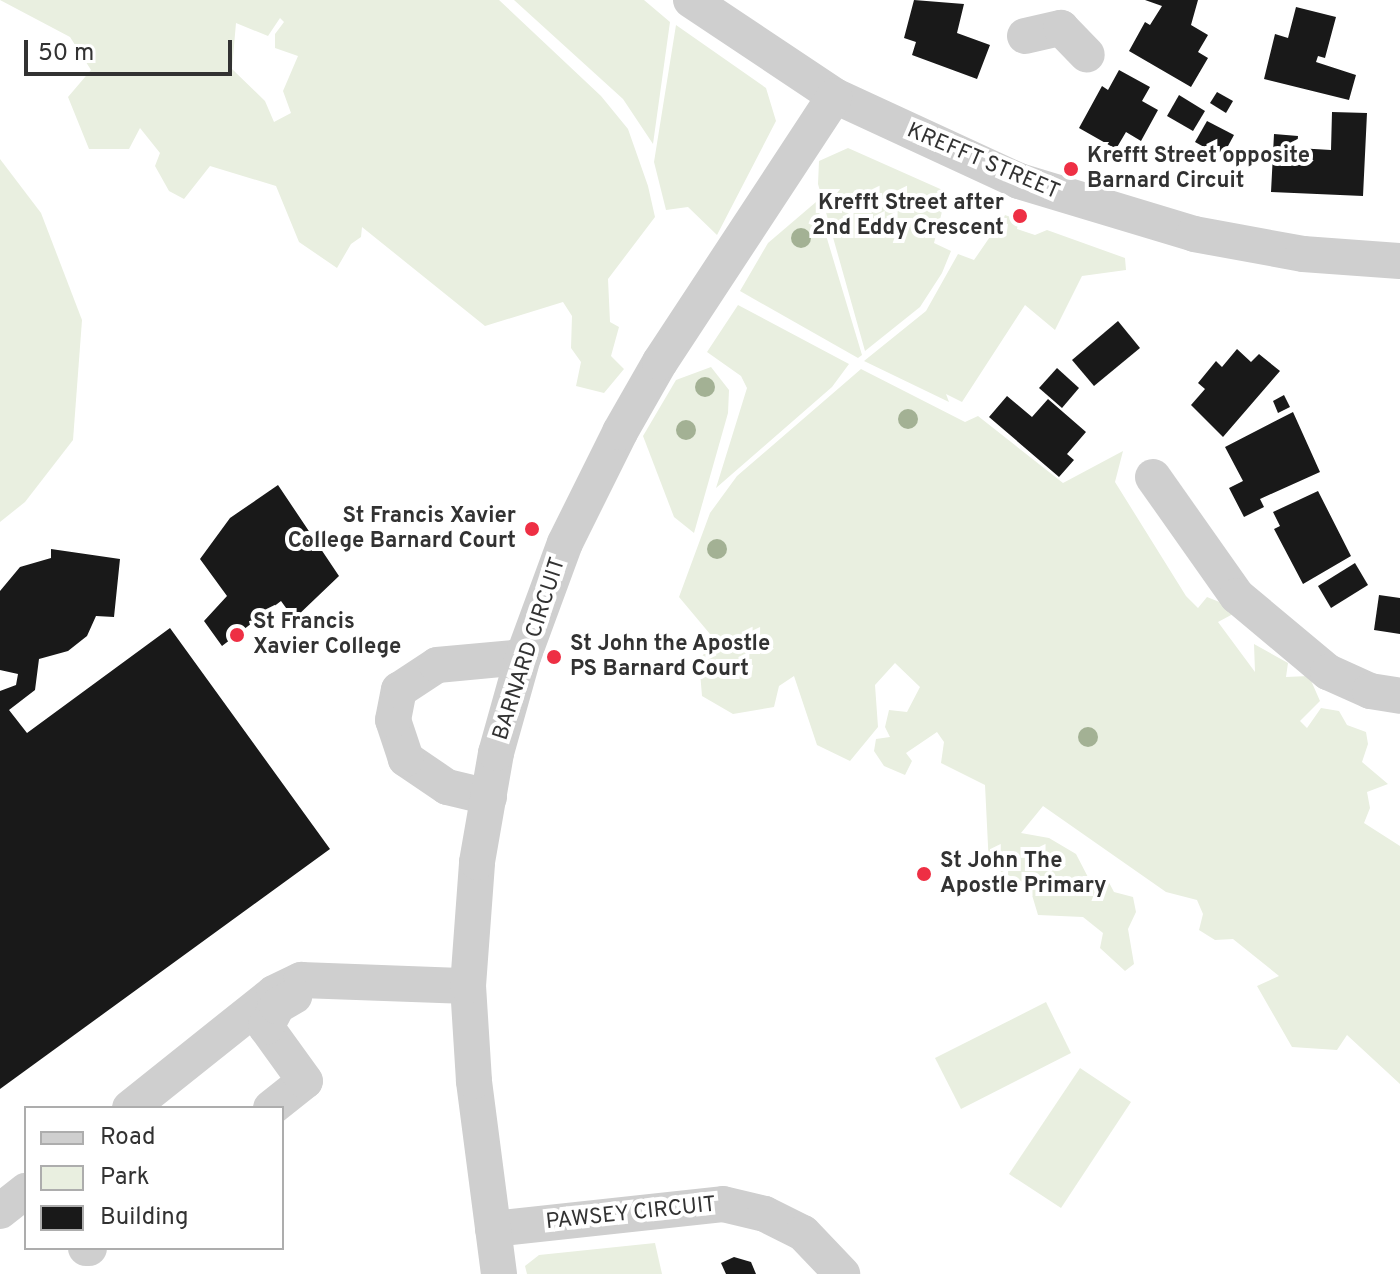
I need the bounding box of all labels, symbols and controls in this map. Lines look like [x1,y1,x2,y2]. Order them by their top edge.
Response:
scale bar [28,24,236,74]
text: 50 m [38,39,94,69]
street label: KREFFT STREET [902,118,1064,206]
place label: Krefft Street opposite Barnard Circuit [1087,143,1310,194]
marker: Krefft Street opposite Barnard Circuit [1062,160,1080,178]
place label: Krefft Street after 2nd Eddy Crescent [812,190,1004,242]
marker: Krefft Street after 2nd Eddy Crescent [1011,207,1029,225]
place label: St Francis Xavier College Barnard Court [288,503,516,554]
marker: St Francis Xavier College Barnard Court [523,520,541,538]
street label: BARNARD CIRCUIT [488,554,572,744]
place label: St Francis Xavier College [253,609,401,660]
marker: St Francis Xavier College [228,626,246,644]
place label: St John the Apostle PS Barnard Court [570,631,771,682]
marker: St John the Apostle PS Barnard Court [545,648,563,666]
place label: St John The Apostle Primary [940,848,1107,900]
marker: St John The Apostle Primary [915,865,933,883]
legend [24,1106,284,1250]
text: Road [100,1123,156,1153]
text: Park [100,1163,150,1193]
street label: PAWSEY CIRCUIT [544,1192,718,1236]
text: Building [100,1203,189,1233]

